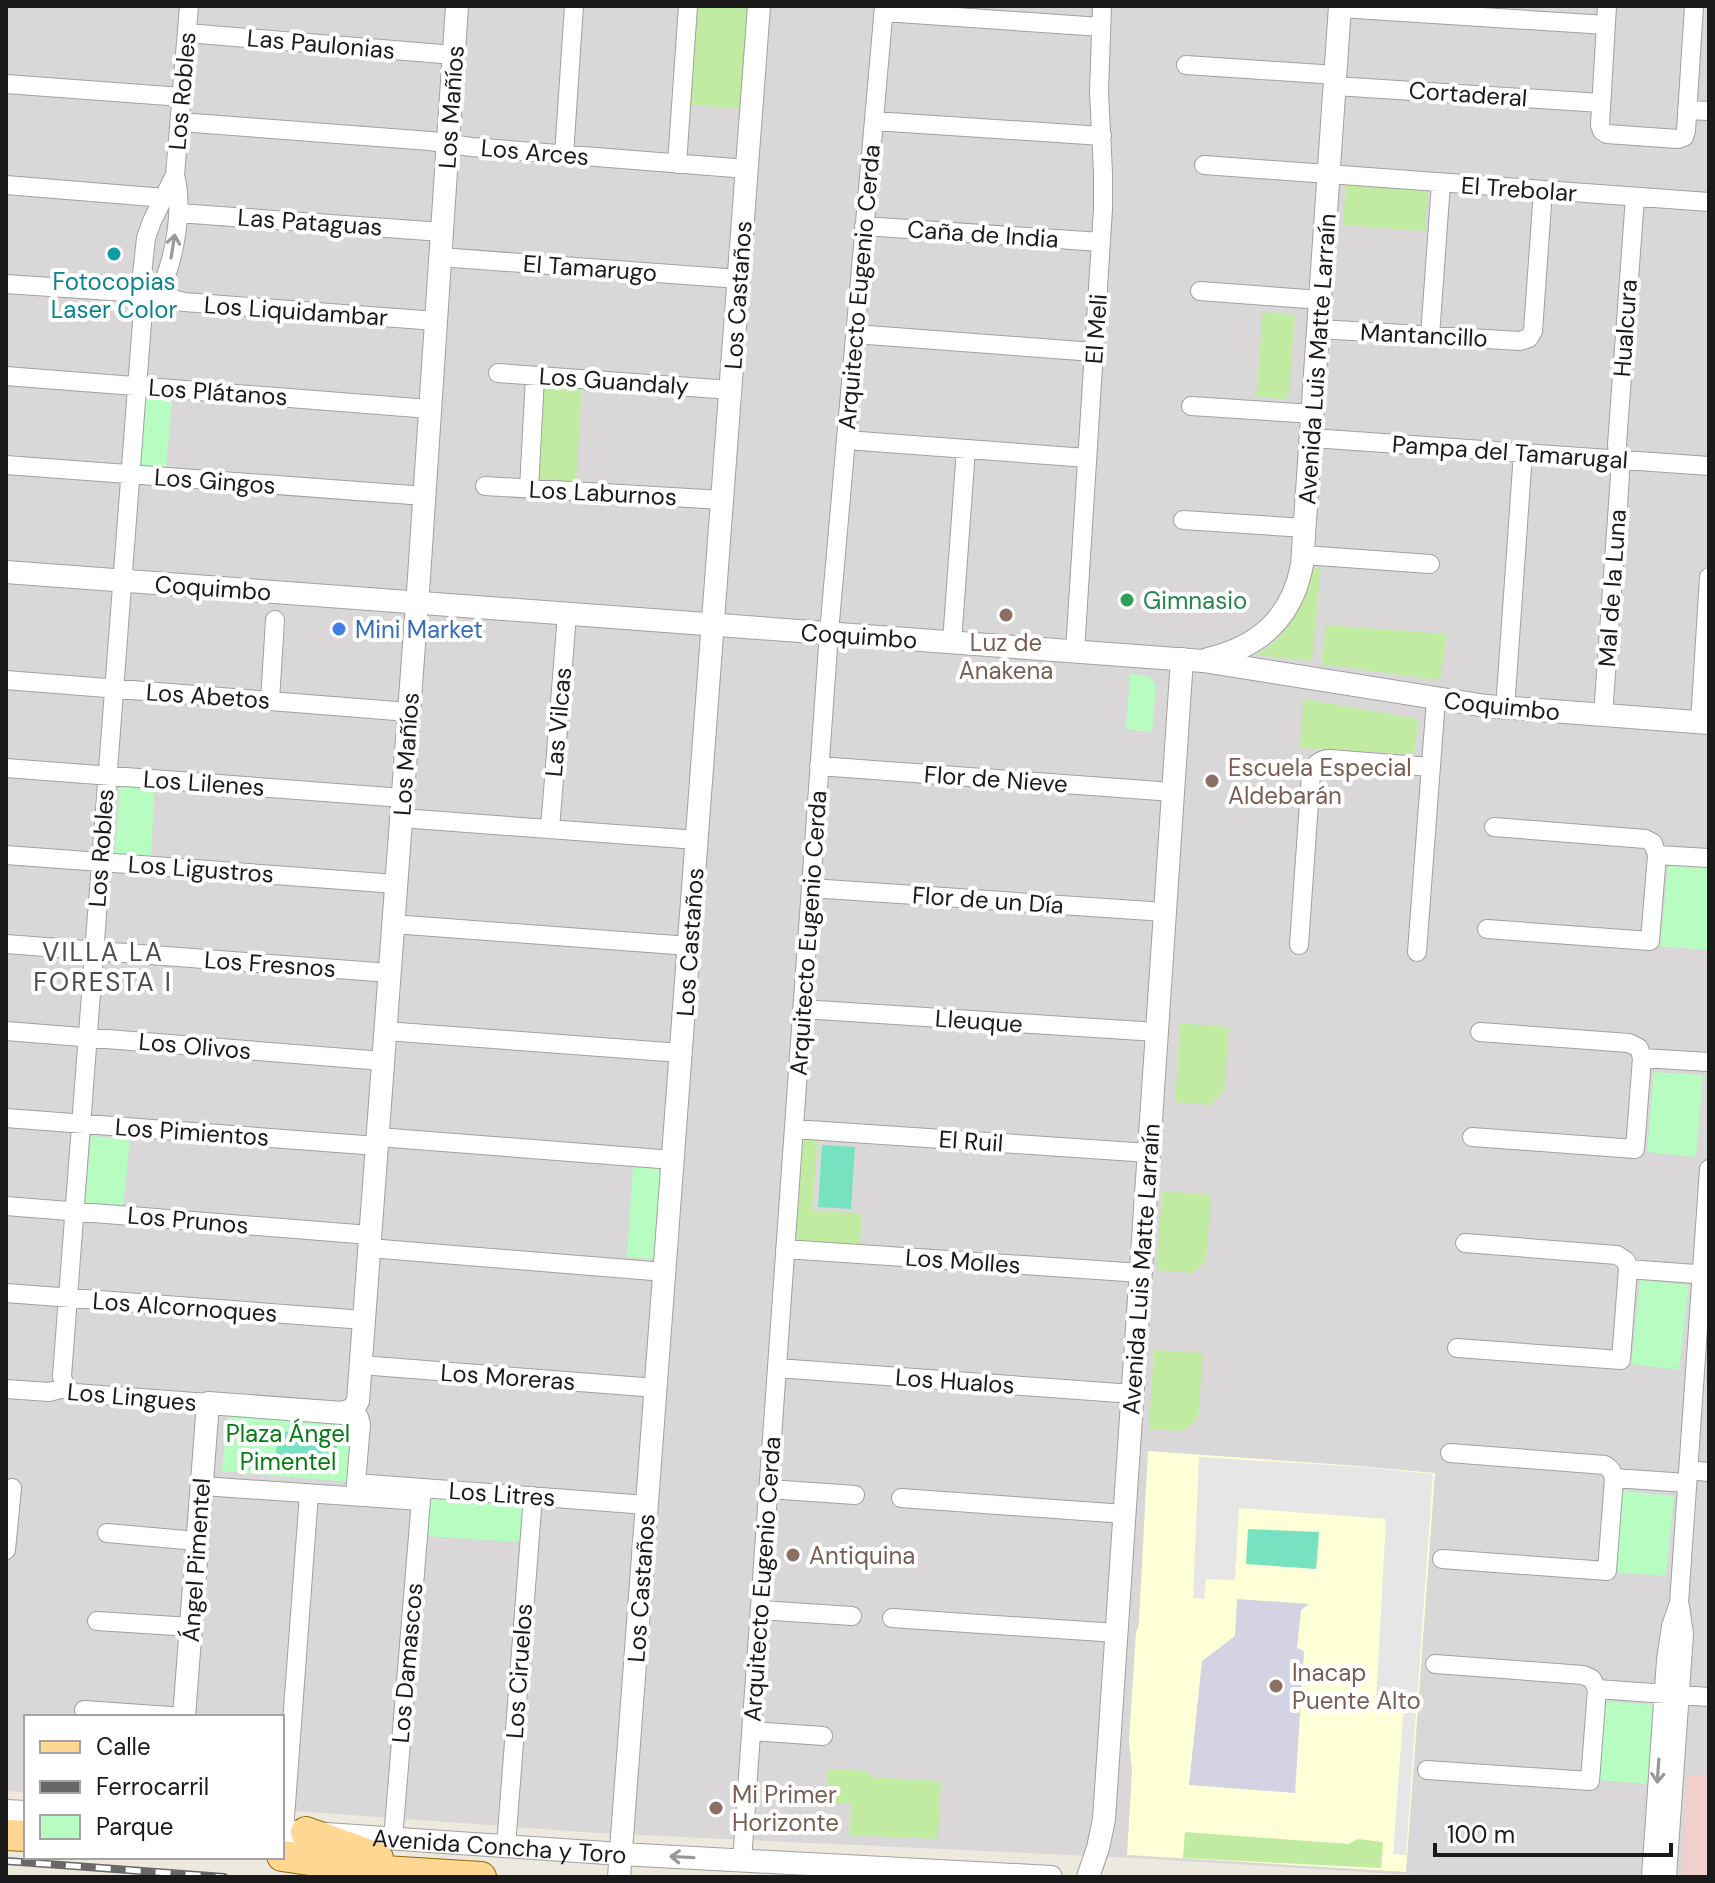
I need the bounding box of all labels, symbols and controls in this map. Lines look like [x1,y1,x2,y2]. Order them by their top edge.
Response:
street label: Las Paulonias [246,22,396,66]
street label: Los Robles [161,31,203,151]
street label: Los Mañíos [431,44,471,170]
street label: Cortaderal [1408,74,1528,114]
street label: Los Arces [480,132,590,172]
street label: Arquitecto Eugenio Cerda [831,143,887,431]
street label: El Trebolar [1460,169,1578,209]
street label: Las Pataguas [237,201,383,243]
street label: Avenida Luis Matte Larraín [1291,212,1343,506]
street label: Caña de India [906,213,1060,255]
street label: Los Castaños [717,220,759,370]
one-way arrow [166,234,181,259]
marker: Fotocopias Laser Color [105,245,123,263]
street label: El Tamarugo [522,248,658,288]
place label: Fotocopias Laser Color [51,266,177,325]
street label: Hualcura [1606,278,1644,378]
street label: Los Liquidambar [203,289,389,333]
street label: El Meli [1078,293,1114,365]
street label: Mantancillo [1359,316,1489,354]
street label: Los Guandaly [538,360,690,402]
street label: Los Plátanos [147,372,289,412]
street label: Pampa del Tamarugal [1391,428,1629,476]
street label: Los Gingos [153,461,277,501]
street label: Los Laburnos [528,474,678,512]
street label: Mal de la Luna [1591,508,1633,668]
street label: Coquimbo [154,568,272,608]
place label: Gimnasio [1143,585,1247,616]
marker: Gimnasio [1118,591,1136,609]
marker: Luz de Anakena [997,606,1015,624]
place label: Mini Market [355,614,483,645]
street label: Coquimbo [800,616,918,656]
marker: Mini Market [330,620,348,638]
place label: Luz de Anakena [959,627,1053,686]
street label: Las Vilcas [538,666,578,778]
street label: Los Abetos [145,676,271,716]
street label: Coquimbo [1442,684,1562,728]
street label: Los Mañíos [386,691,426,817]
place label: Escuela Especial Aldebarán [1228,752,1412,811]
street label: Flor de Nieve [923,759,1069,799]
street label: Los Lilenes [142,763,266,803]
marker: Escuela Especial Aldebarán [1203,772,1221,790]
street label: Los Robles [81,788,121,908]
street label: Arquitecto Eugenio Cerda [783,789,833,1077]
street label: Los Ligustros [127,848,275,890]
street label: Los Castaños [669,867,711,1017]
street label: Flor de un Día [911,879,1065,921]
district label: VILLA LA FORESTA I [33,935,173,999]
street label: Los Fresnos [203,944,337,984]
street label: Lleuque [934,1002,1024,1040]
street label: Los Olivos [137,1026,253,1066]
street label: Los Pimientos [114,1111,270,1153]
street label: Avenida Luis Matte Larraín [1115,1122,1167,1416]
street label: El Ruil [938,1123,1004,1159]
street label: Los Prunos [126,1199,250,1241]
street label: Los Molles [904,1242,1022,1280]
street label: Los Alcornoques [91,1285,279,1329]
street label: Los Moreras [439,1357,577,1397]
street label: Los Hualos [894,1361,1016,1401]
street label: Los Lingues [66,1376,198,1418]
park label: Plaza Ángel Pimentel [226,1418,350,1477]
street label: Arquitecto Eugenio Cerda [737,1435,787,1723]
street label: Los Litres [448,1475,556,1513]
street label: Ángel Pimentel [175,1477,217,1643]
street label: Los Castaños [620,1513,662,1663]
place label: Antiquina [809,1540,915,1571]
marker: Antiquina [784,1546,802,1564]
street label: Los Damascos [385,1582,429,1744]
street label: Los Ciruelos [499,1602,539,1740]
place label: Inacap Puente Alto [1292,1657,1421,1716]
marker: Inacap Puente Alto [1267,1677,1285,1695]
legend [24,1715,284,1859]
text: Calle [96,1731,151,1762]
one-way arrow [1650,1757,1665,1784]
text: Ferrocarril [96,1771,209,1802]
place label: Mi Primer Horizonte [732,1779,839,1838]
marker: Mi Primer Horizonte [707,1799,725,1817]
scale bar [1435,1807,1671,1857]
text: Parque [96,1811,173,1842]
text: 100 m [1447,1819,1515,1850]
street label: Avenida Concha y Toro [371,1822,628,1870]
one-way arrow [669,1850,696,1865]

